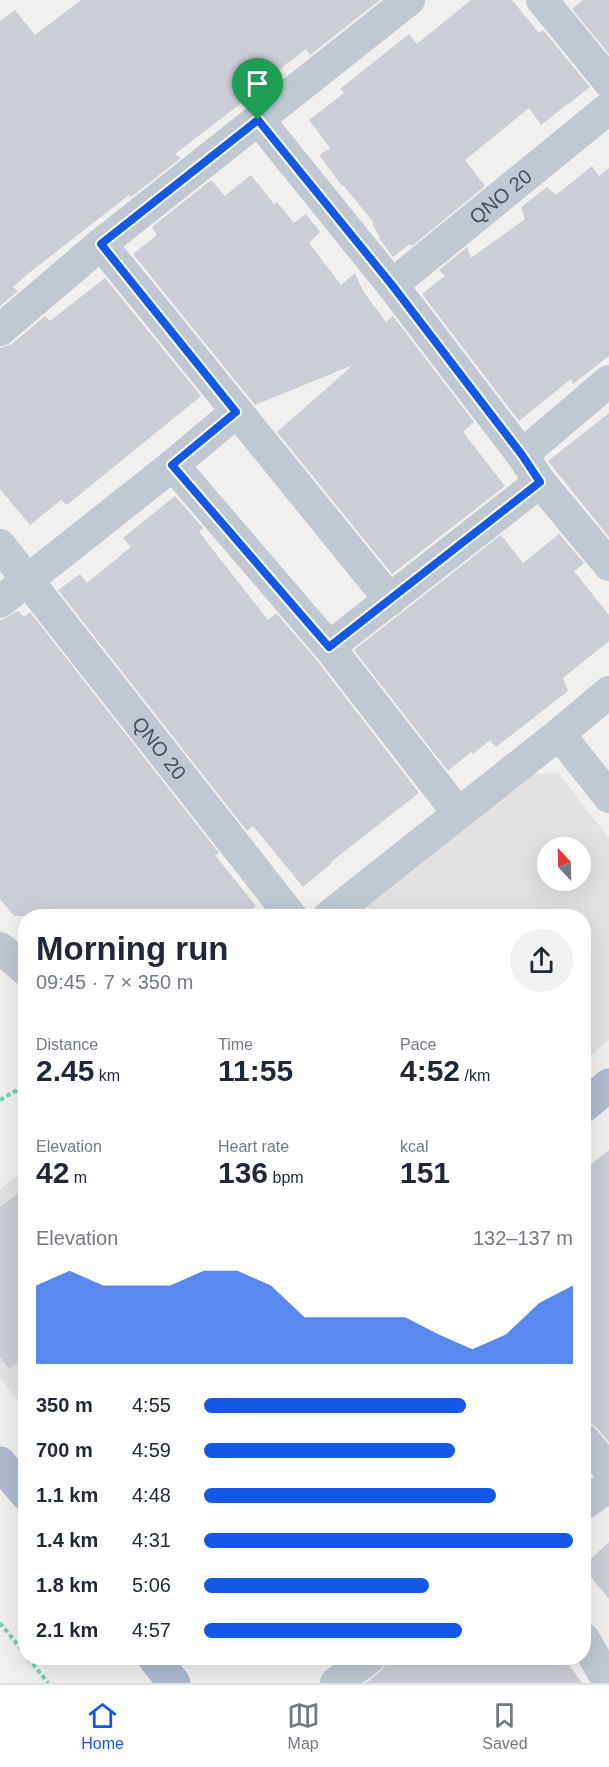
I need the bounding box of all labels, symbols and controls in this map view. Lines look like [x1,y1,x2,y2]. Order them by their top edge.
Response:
pin [232,58,283,120]
icon: arrive [241,67,274,100]
street label: QNO 20 [465,165,536,228]
street label: QNO 20 [128,712,191,784]
north arrow [537,837,591,891]
map controls [537,837,591,891]
button: share [510,929,573,992]
text: Morning run [36,930,228,967]
text: 09:45 · 7 × 350 m [36,971,193,993]
text: Distance [36,1036,98,1053]
text: Time [218,1036,253,1053]
text: Pace [400,1036,436,1053]
text: 2.45 [36,1054,94,1087]
text: 11:55 [218,1054,293,1087]
text: 4:52 [400,1054,460,1087]
text: km [94,1067,120,1084]
text: /km [460,1067,490,1084]
text: Elevation [36,1138,102,1155]
text: Heart rate [218,1138,289,1155]
text: kcal [400,1138,428,1155]
text: 42 [36,1156,69,1189]
text: 136 [218,1156,268,1189]
text: 151 [400,1156,450,1189]
text: m [69,1169,87,1186]
text: bpm [268,1169,304,1186]
text: Elevation [36,1227,118,1249]
text: 132–137 m [473,1227,573,1249]
text: 350 m [36,1394,93,1416]
text: 4:55 [132,1394,171,1416]
text: 700 m [36,1439,93,1461]
text: 4:59 [132,1439,171,1461]
text: 1.1 km [36,1484,98,1506]
text: 4:48 [132,1484,171,1506]
text: 1.4 km [36,1529,98,1551]
text: 4:31 [132,1529,171,1551]
text: 1.8 km [36,1574,98,1596]
text: 5:06 [132,1574,171,1596]
text: 2.1 km [36,1619,98,1641]
text: 4:57 [132,1619,171,1641]
tab: Home [81,1699,124,1753]
tab: Map [287,1699,320,1753]
tab: Saved [482,1699,528,1753]

